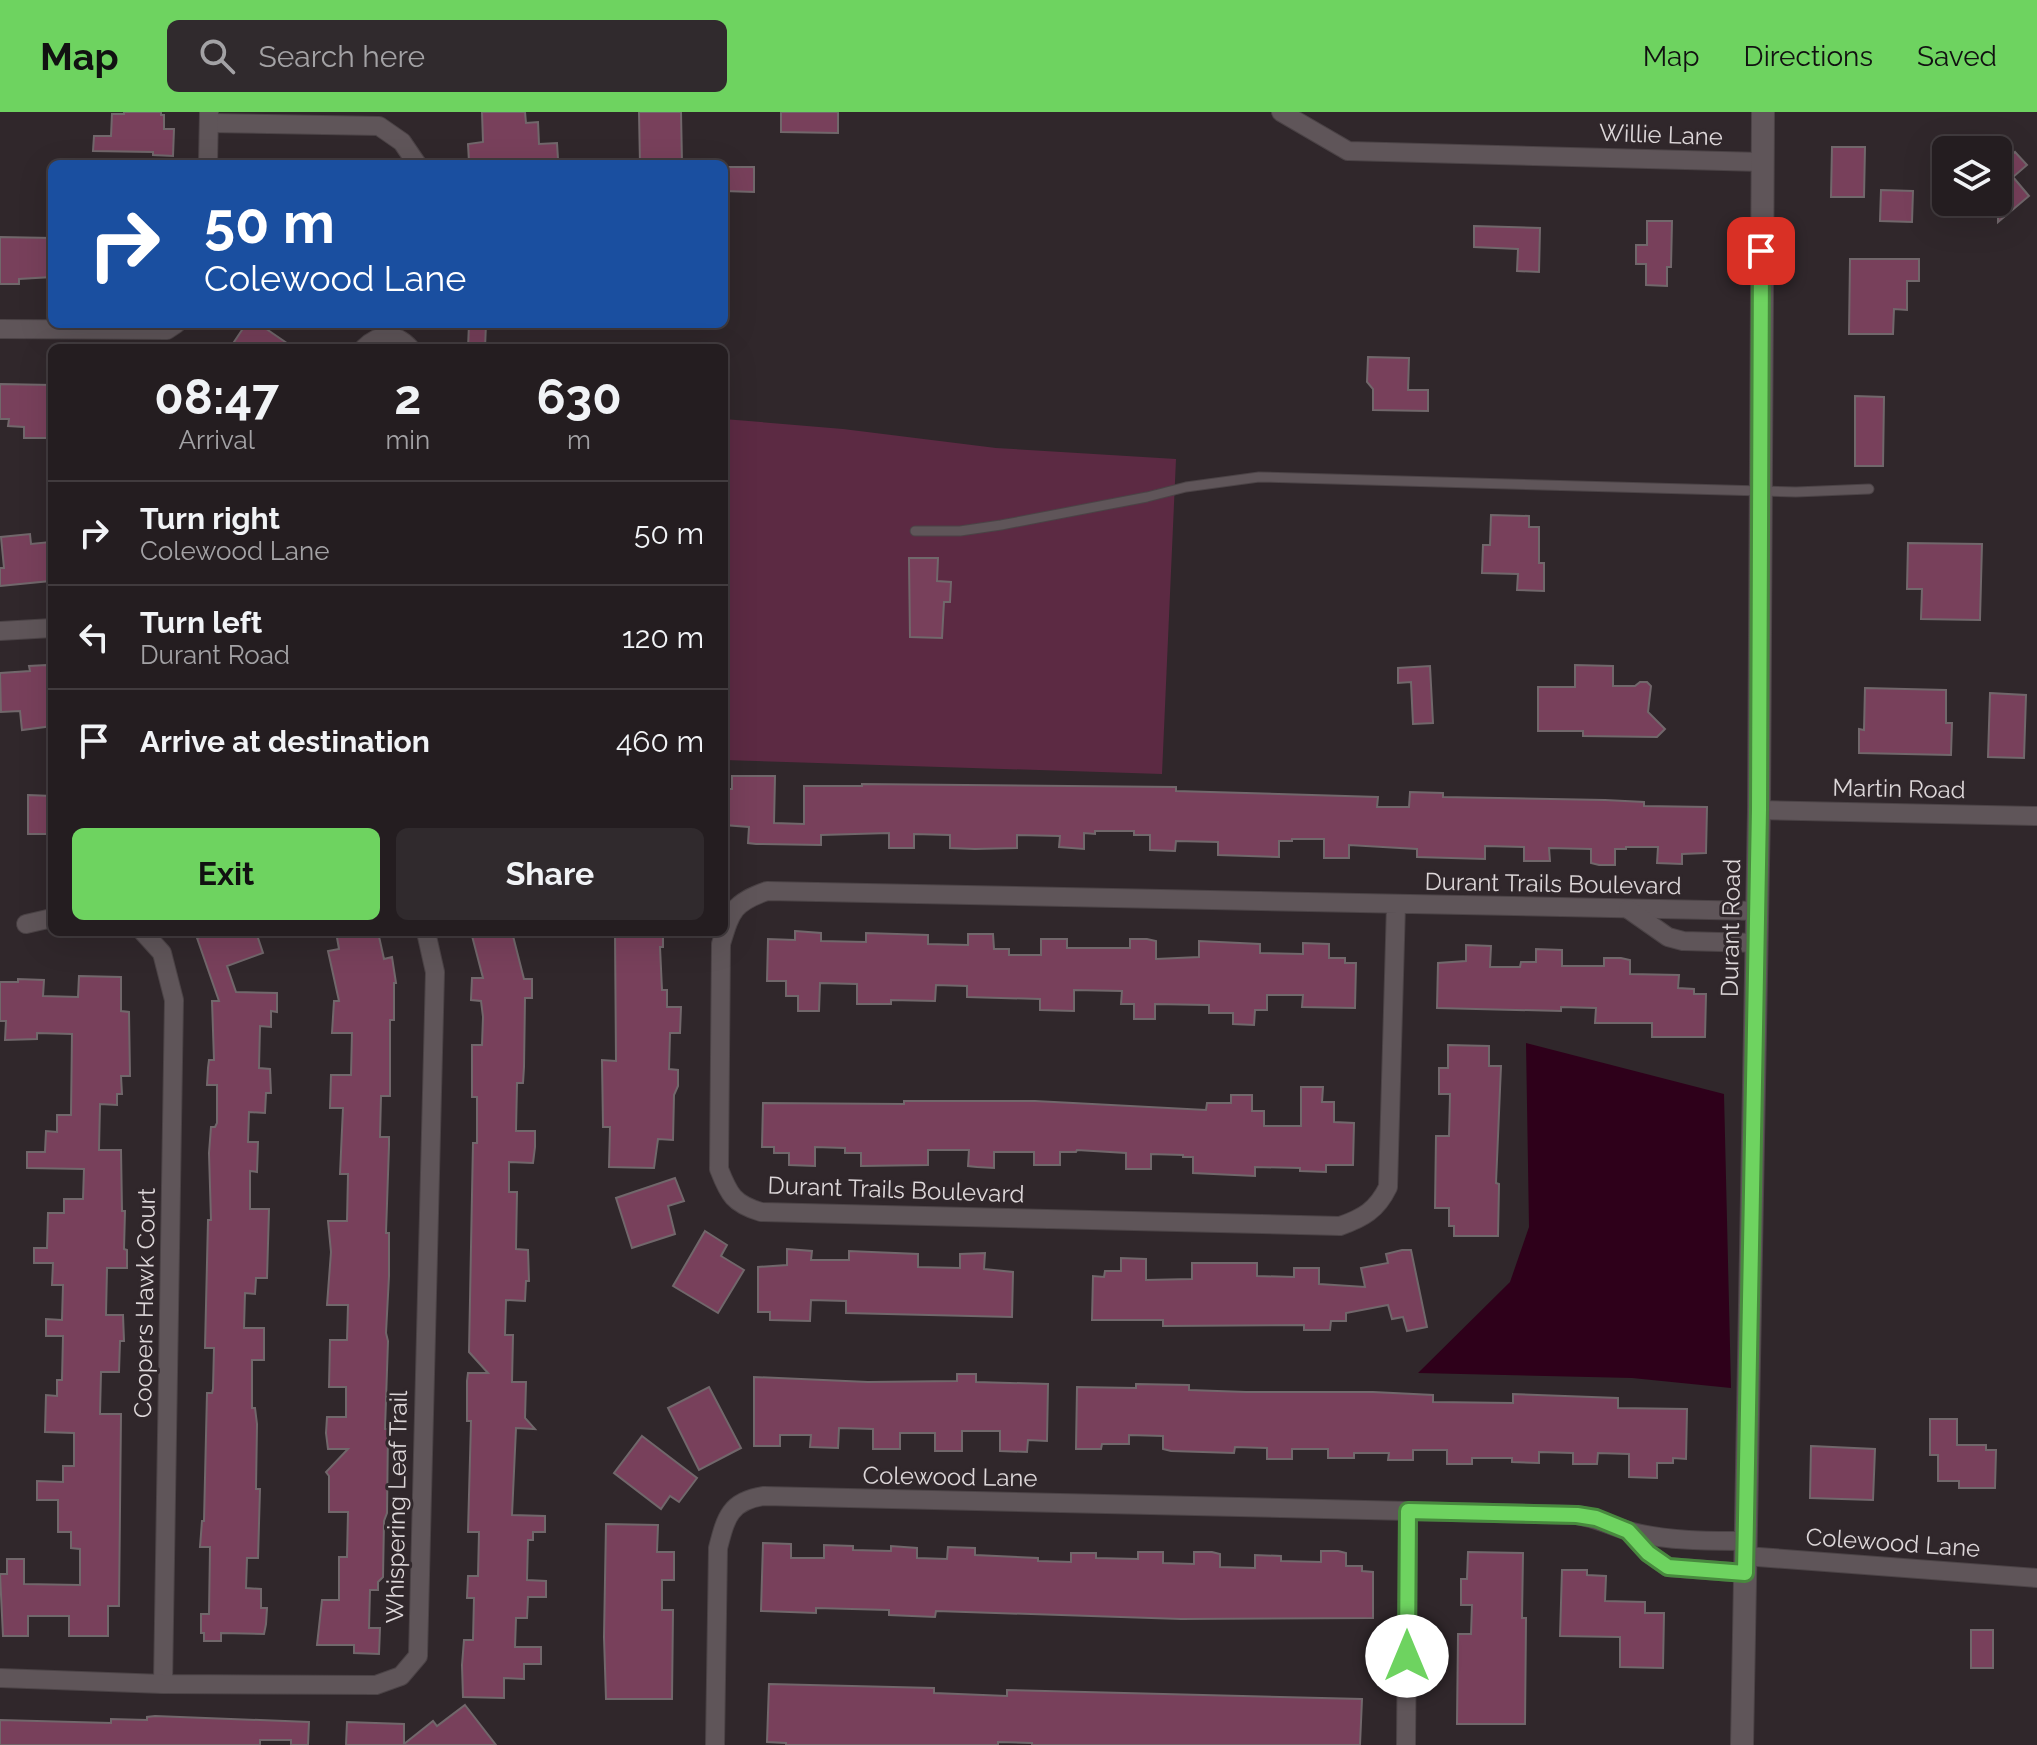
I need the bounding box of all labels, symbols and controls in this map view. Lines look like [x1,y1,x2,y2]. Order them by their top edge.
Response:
search box [167,20,727,92]
text: Map [40,34,119,79]
icon: search [195,34,239,78]
text: Search here [259,39,425,74]
text: Map [1643,40,1700,73]
text: Directions [1744,40,1873,73]
text: Saved [1917,40,1997,73]
street label: Willie Lane [1599,118,1723,151]
map controls [1932,136,2012,216]
button: layers [1932,136,2012,216]
text: 50 m [204,190,335,256]
icon: right [72,192,176,296]
pin [1727,217,1795,285]
icon: arrive [1739,229,1783,273]
text: Colewood Lane [204,257,466,299]
text: 08:47 [154,369,279,425]
text: 2 [394,369,421,425]
text: 630 [536,369,622,425]
text: Arrival [179,425,255,455]
text: min [385,425,430,455]
text: m [567,425,591,455]
text: Turn right [140,501,280,536]
icon: right [72,511,116,555]
text: 50 m [634,516,704,551]
text: Colewood Lane [140,536,329,566]
text: Turn left [140,605,262,640]
icon: left [72,615,116,659]
text: 120 m [622,620,704,655]
text: Durant Road [140,640,290,670]
icon: arrive [72,719,116,763]
text: Arrive at destination [140,724,430,759]
text: 460 m [616,724,704,759]
street label: Martin Road [1832,773,1966,804]
button: Exit [72,828,380,920]
button: Share [396,828,704,920]
street label: Durant Road [1715,859,1746,997]
street label: Durant Trails Boulevard [1424,867,1682,900]
street label: Durant Trails Boulevard [767,1171,1025,1208]
street label: Coopers Hawk Court [128,1188,161,1418]
street label: Whispering Leaf Trail [380,1390,413,1624]
street label: Colewood Lane [862,1460,1038,1493]
street label: Colewood Lane [1805,1522,1981,1563]
position arrow [1365,1614,1449,1698]

